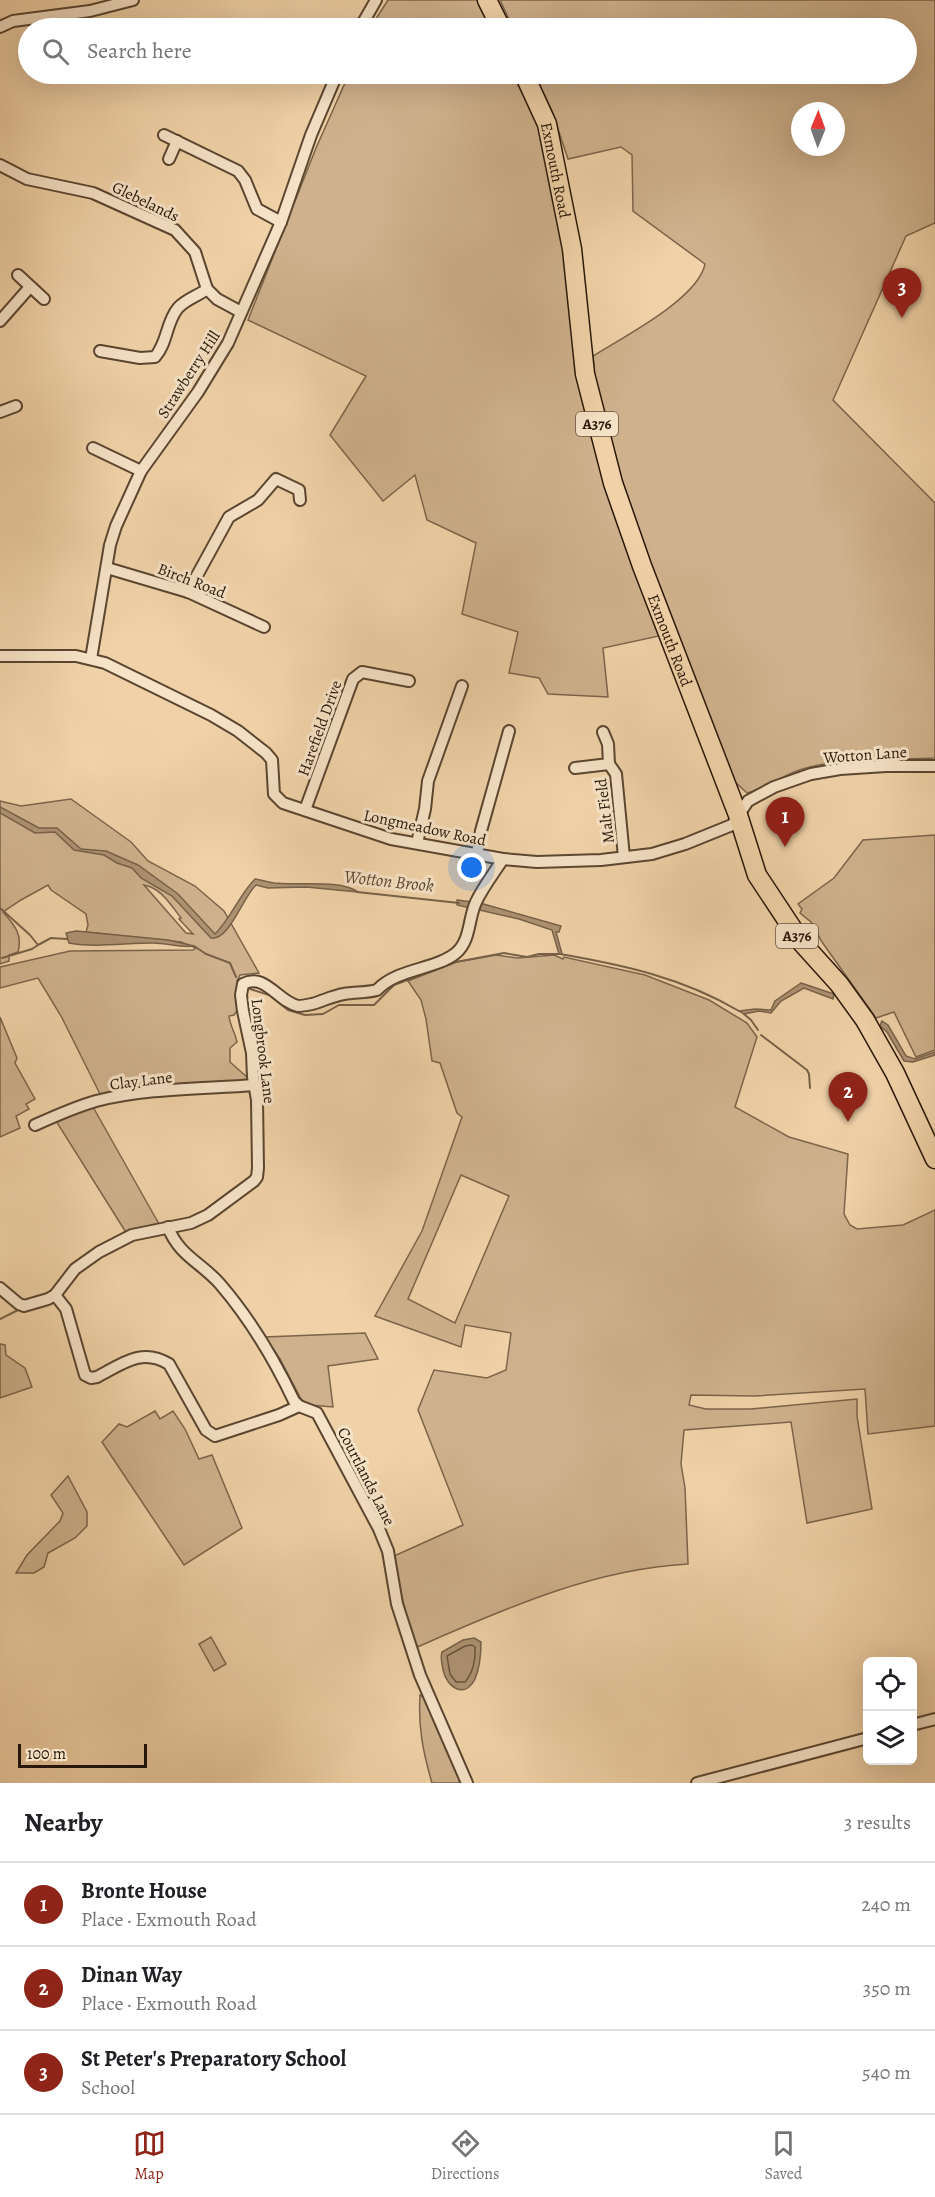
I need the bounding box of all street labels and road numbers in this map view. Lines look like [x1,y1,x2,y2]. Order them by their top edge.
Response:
street label: Exmouth Road [535,120,576,221]
street label: Glebelands [108,176,183,228]
street label: Strawberry Hill [152,326,225,423]
road number: A376 [576,412,618,436]
street label: Birch Road [154,558,229,604]
street label: Exmouth Road [642,591,698,690]
street label: Harefield Drive [292,677,347,779]
street label: Wotton Lane [822,741,908,769]
street label: Malt Field [590,777,620,845]
street label: Longmeadow Road [361,804,489,852]
road number: A376 [776,924,818,948]
street label: Longbrook Lane [246,997,280,1105]
street label: Clay Lane [109,1066,174,1096]
street label: Courtlands Lane [332,1424,400,1529]

